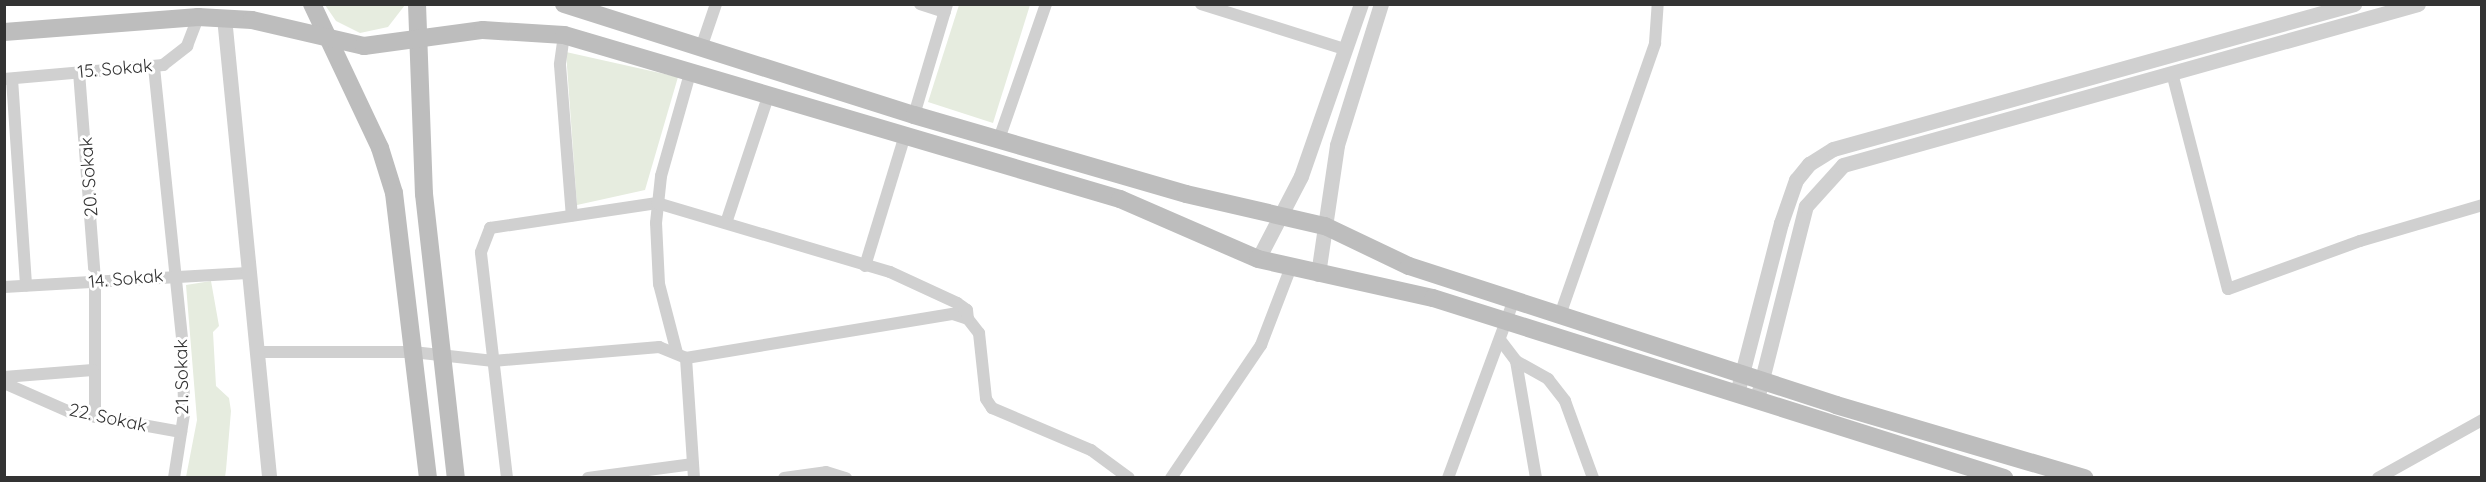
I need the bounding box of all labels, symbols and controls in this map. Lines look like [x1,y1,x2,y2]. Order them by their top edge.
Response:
street label: 15. Sokak [77,55,153,83]
street label: 20. Sokak [75,136,103,218]
street label: 14. Sokak [88,265,164,293]
street label: 21. Sokak [171,339,193,415]
street label: 22. Sokak [67,399,149,437]

